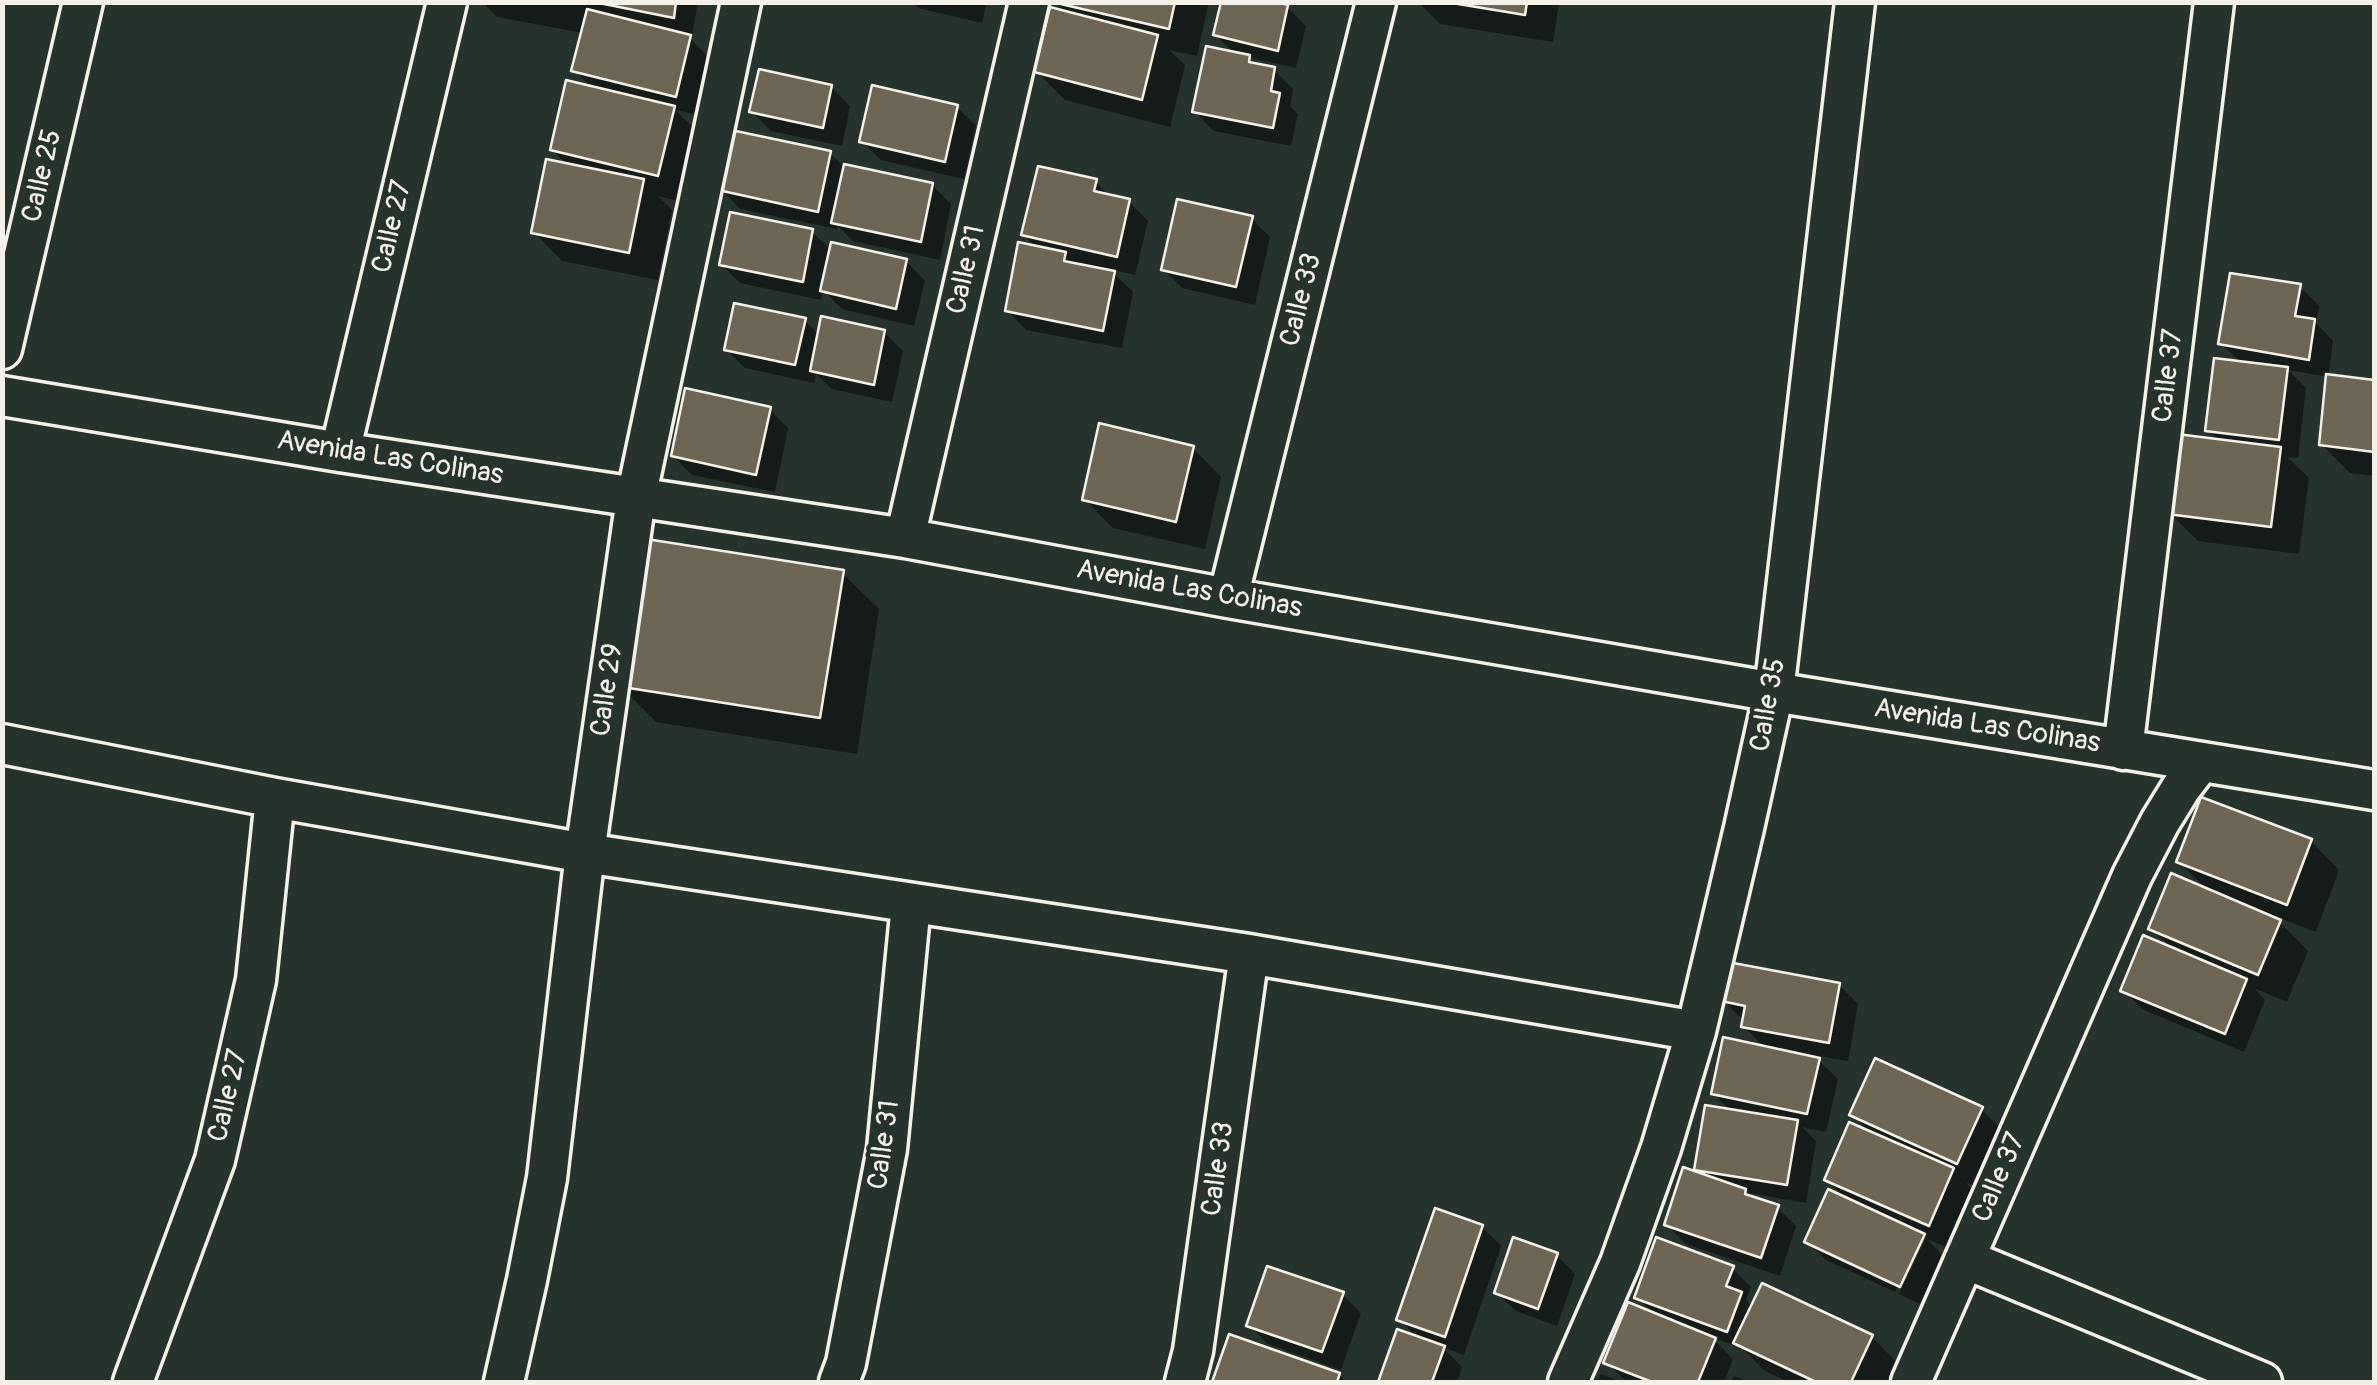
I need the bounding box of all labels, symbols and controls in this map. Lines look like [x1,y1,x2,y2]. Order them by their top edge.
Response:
street label: Calle 25 [16,126,70,226]
street label: Calle 27 [366,177,420,277]
street label: Calle 31 [940,222,994,318]
street label: Calle 33 [1274,250,1330,350]
street label: Calle 37 [2147,327,2191,425]
street label: Avenida Las Colinas [275,425,505,493]
street label: Avenida Las Colinas [1074,554,1304,626]
street label: Calle 29 [585,641,631,739]
street label: Calle 35 [1744,656,1794,754]
street label: Avenida Las Colinas [1872,693,2102,761]
street label: Calle 27 [202,1046,256,1146]
street label: Calle 31 [862,1098,908,1192]
street label: Calle 33 [1196,1120,1242,1218]
street label: Calle 37 [1966,1128,2034,1228]

